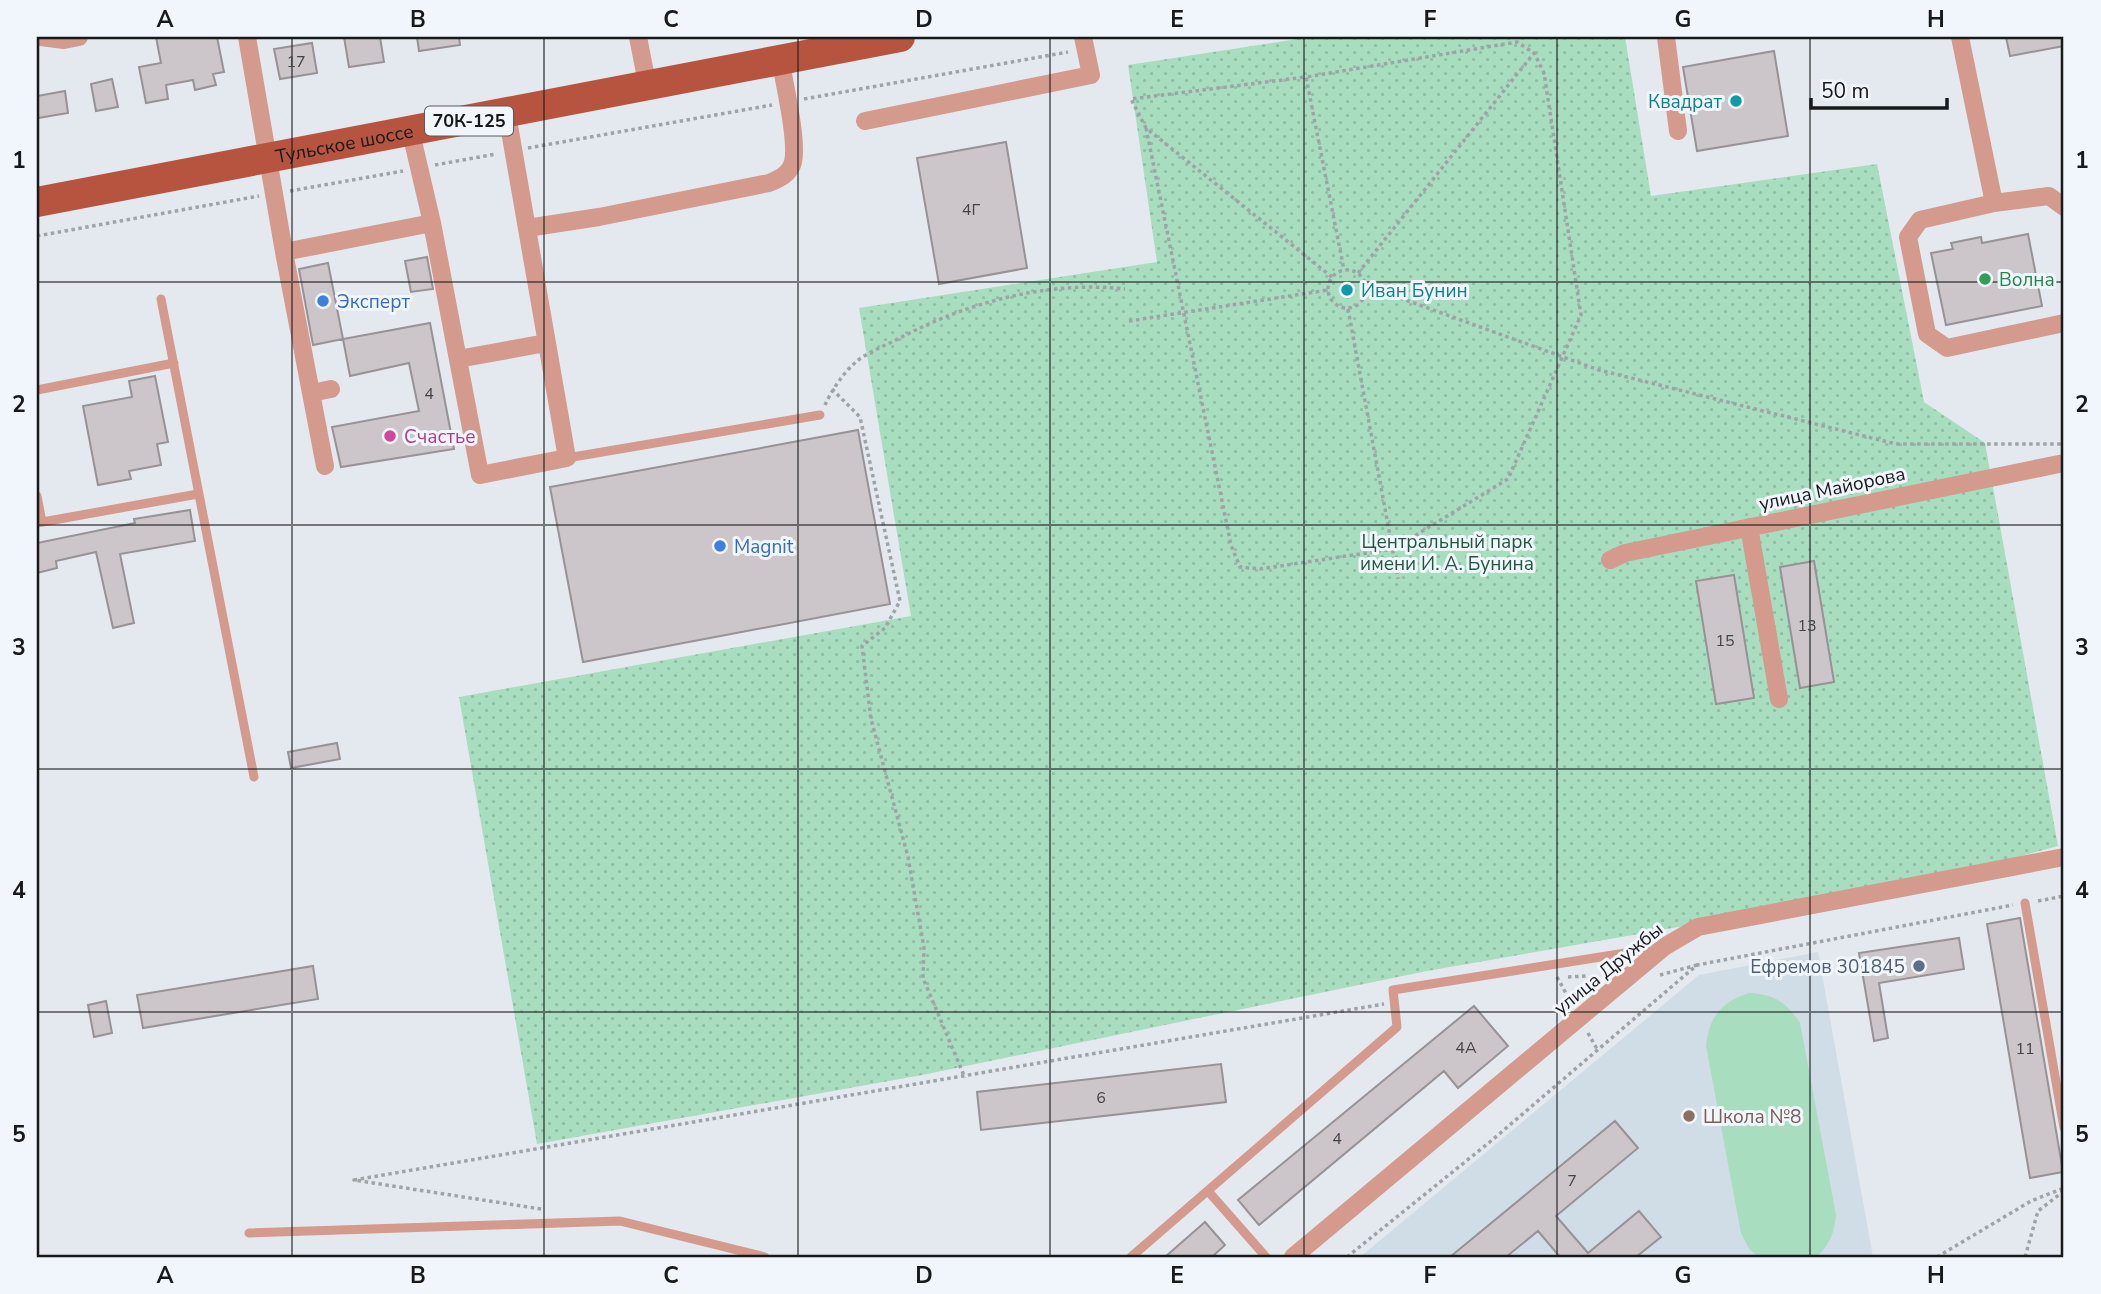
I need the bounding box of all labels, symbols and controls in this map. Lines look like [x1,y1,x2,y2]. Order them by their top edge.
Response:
text: A [156,4,174,35]
text: B [410,4,426,35]
text: C [663,4,679,35]
text: D [915,4,933,35]
text: E [1170,4,1184,35]
text: F [1424,4,1437,35]
text: G [1675,4,1691,35]
text: H [1927,4,1945,35]
house number: 17 [286,51,306,73]
scale bar [1811,66,1947,110]
text: 50 m [1821,77,1870,105]
place label: Квадрат [1648,89,1723,115]
marker: Квадрат [1728,93,1744,109]
road number: 70К-125 [425,106,513,136]
street label: Тульское шоссе [274,118,416,170]
text: 1 [12,145,26,176]
text: 1 [2075,145,2089,176]
house number: 4Г [962,199,980,221]
place label: Волна [1999,267,2055,293]
marker: Волна [1977,271,1993,287]
place label: Иван Бунин [1361,278,1468,304]
marker: Иван Бунин [1339,282,1355,298]
place label: Эксперт [337,289,410,315]
marker: Эксперт [315,293,331,309]
house number: 4 [424,383,434,405]
text: 2 [12,389,26,420]
text: 2 [2075,389,2089,420]
place label: Счастье [404,424,475,450]
marker: Счастье [382,428,398,444]
street label: улица Майорова [1757,461,1908,517]
park label: Центральный парк имени И. А. Бунина [1360,529,1534,577]
place label: Magnit [734,534,794,560]
marker: Magnit [712,538,728,554]
house number: 13 [1797,615,1817,637]
house number: 15 [1715,630,1735,652]
text: 3 [12,632,26,663]
text: 3 [2075,632,2089,663]
text: 4 [12,875,26,906]
text: 4 [2075,875,2089,906]
street label: улица Дружбы [1549,917,1669,1021]
place label: Ефремов 301845 [1750,954,1905,980]
marker: Ефремов 301845 [1911,958,1927,974]
house number: 4А [1455,1037,1477,1059]
house number: 11 [2015,1038,2035,1060]
house number: 6 [1096,1087,1106,1109]
place label: Школа №8 [1703,1104,1802,1130]
marker: Школа №8 [1681,1108,1697,1124]
text: 5 [12,1119,26,1150]
text: 5 [2075,1119,2089,1150]
house number: 4 [1332,1128,1342,1150]
house number: 7 [1567,1170,1577,1192]
text: A [156,1260,174,1291]
text: B [410,1260,426,1291]
text: C [663,1260,679,1291]
text: D [915,1260,933,1291]
text: E [1170,1260,1184,1291]
text: F [1424,1260,1437,1291]
text: G [1675,1260,1691,1291]
text: H [1927,1260,1945,1291]

